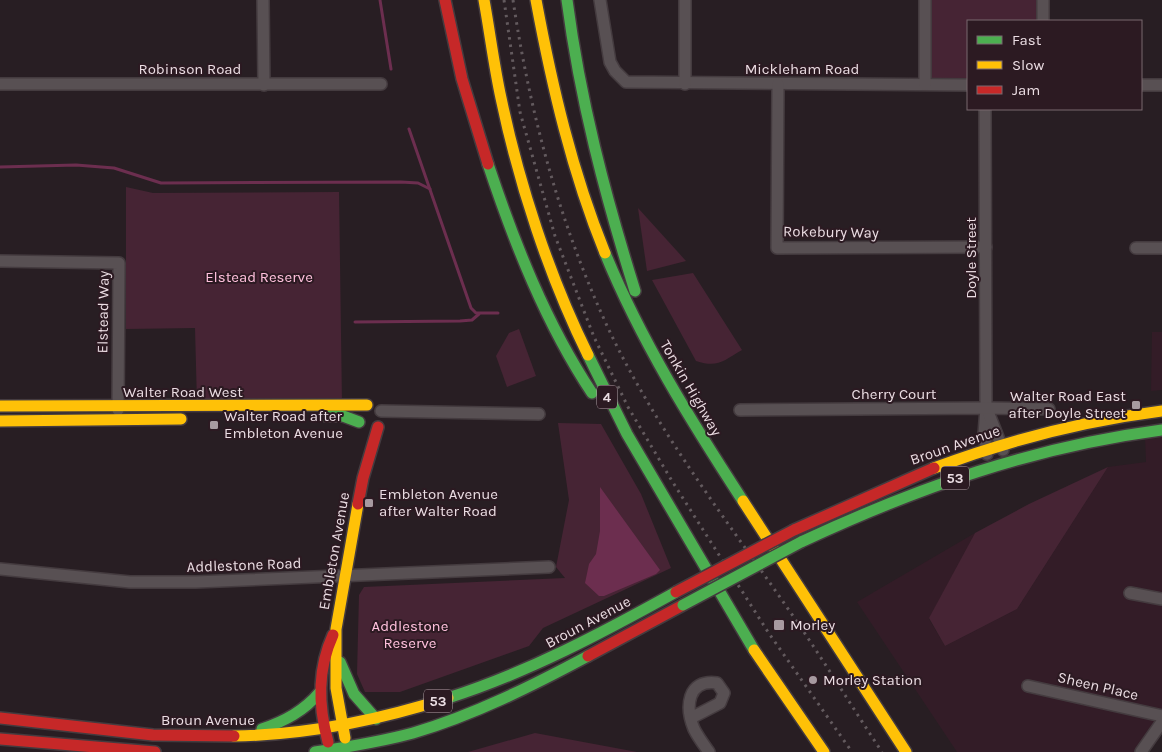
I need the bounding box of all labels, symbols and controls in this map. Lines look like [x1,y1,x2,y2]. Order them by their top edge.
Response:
legend [967,20,1142,110]
text: Fast [1012,31,1042,49]
text: Slow [1012,56,1044,74]
street label: Robinson Road [138,60,242,78]
street label: Mickleham Road [745,60,859,78]
text: Jam [1012,81,1040,99]
street label: Doyle Street [962,217,980,299]
street label: Rokebury Way [783,222,879,242]
park label: Elstead Reserve [205,268,313,286]
street label: Elstead Way [93,270,113,354]
street label: Tonkin Highway [656,337,726,439]
street label: Walter Road West [123,383,243,401]
street label: Cherry Court [852,385,937,403]
road number: 4 [597,386,617,408]
place label: Walter Road East after Doyle Street [1009,387,1126,422]
marker: Walter Road East after Doyle Street [1130,399,1142,411]
place label: Walter Road after Embleton Avenue [224,407,343,442]
marker: Walter Road after Embleton Avenue [208,419,220,431]
street label: Broun Avenue [908,421,1002,469]
road number: 53 [941,466,969,489]
place label: Embleton Avenue after Walter Road [379,485,498,520]
street label: Embleton Avenue [315,491,353,611]
marker: Embleton Avenue after Walter Road [363,497,375,509]
street label: Addlestone Road [186,554,302,576]
street label: Broun Avenue [542,592,634,652]
place label: Morley [790,616,835,634]
park label: Addlestone Reserve [372,617,448,652]
marker: Morley [772,618,786,632]
street label: Sheen Place [1056,668,1140,704]
place label: Morley Station [823,671,922,689]
marker: Morley Station [807,674,819,686]
road number: 53 [424,689,452,712]
street label: Broun Avenue [161,711,255,729]

